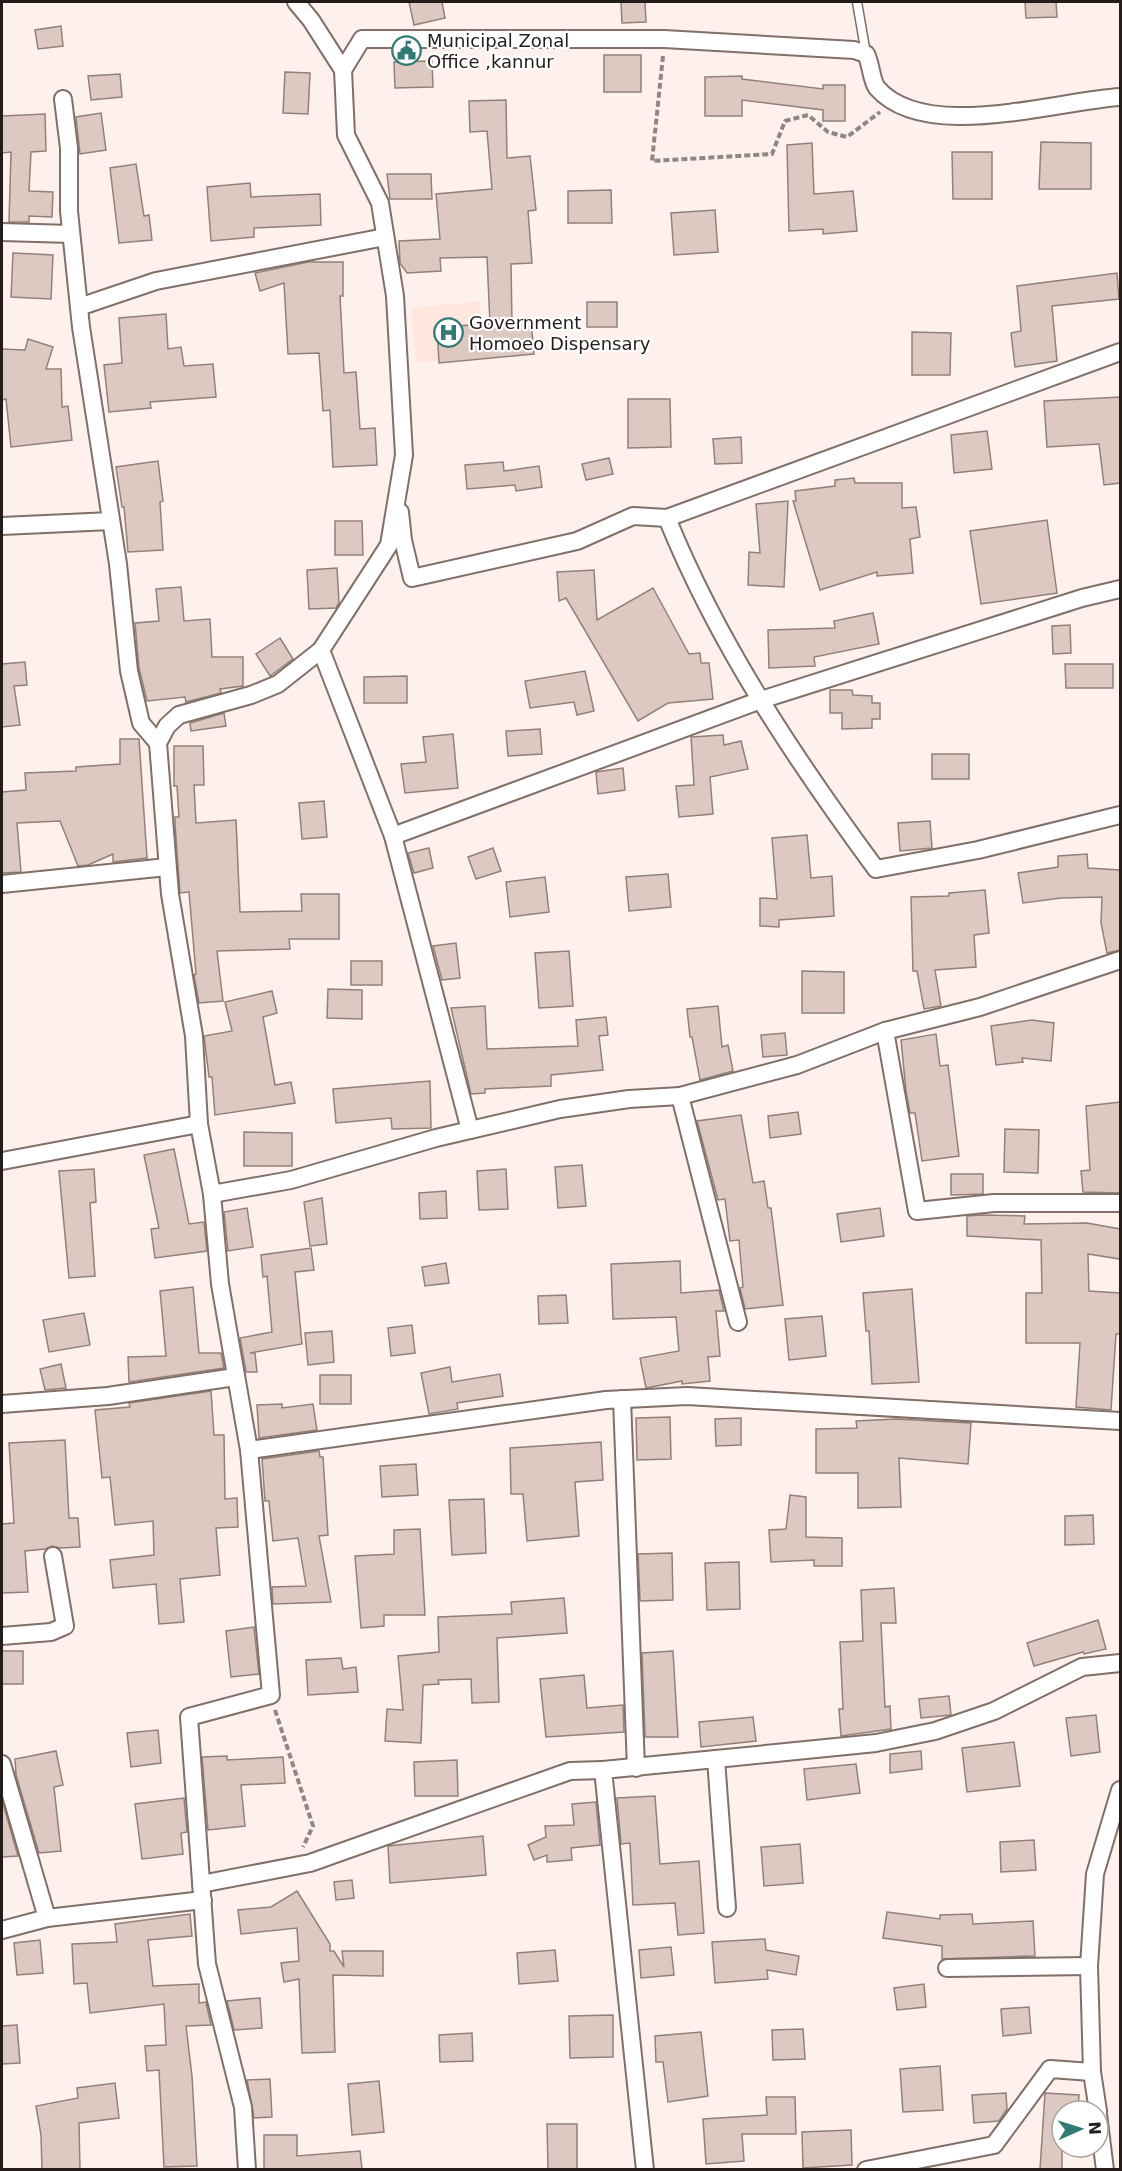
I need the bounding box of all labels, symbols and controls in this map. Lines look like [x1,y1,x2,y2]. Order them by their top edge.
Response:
place label: Municipal Zonal Office ,kannur [427,30,569,72]
public building icon: Municipal Zonal Office ,kannur [390,34,422,66]
place label: Government Homoeo Dispensary [469,312,651,354]
hospital icon: Government Homoeo Dispensary [432,316,464,348]
north arrow [1050,2099,1110,2159]
text: N [1085,2121,1104,2135]

